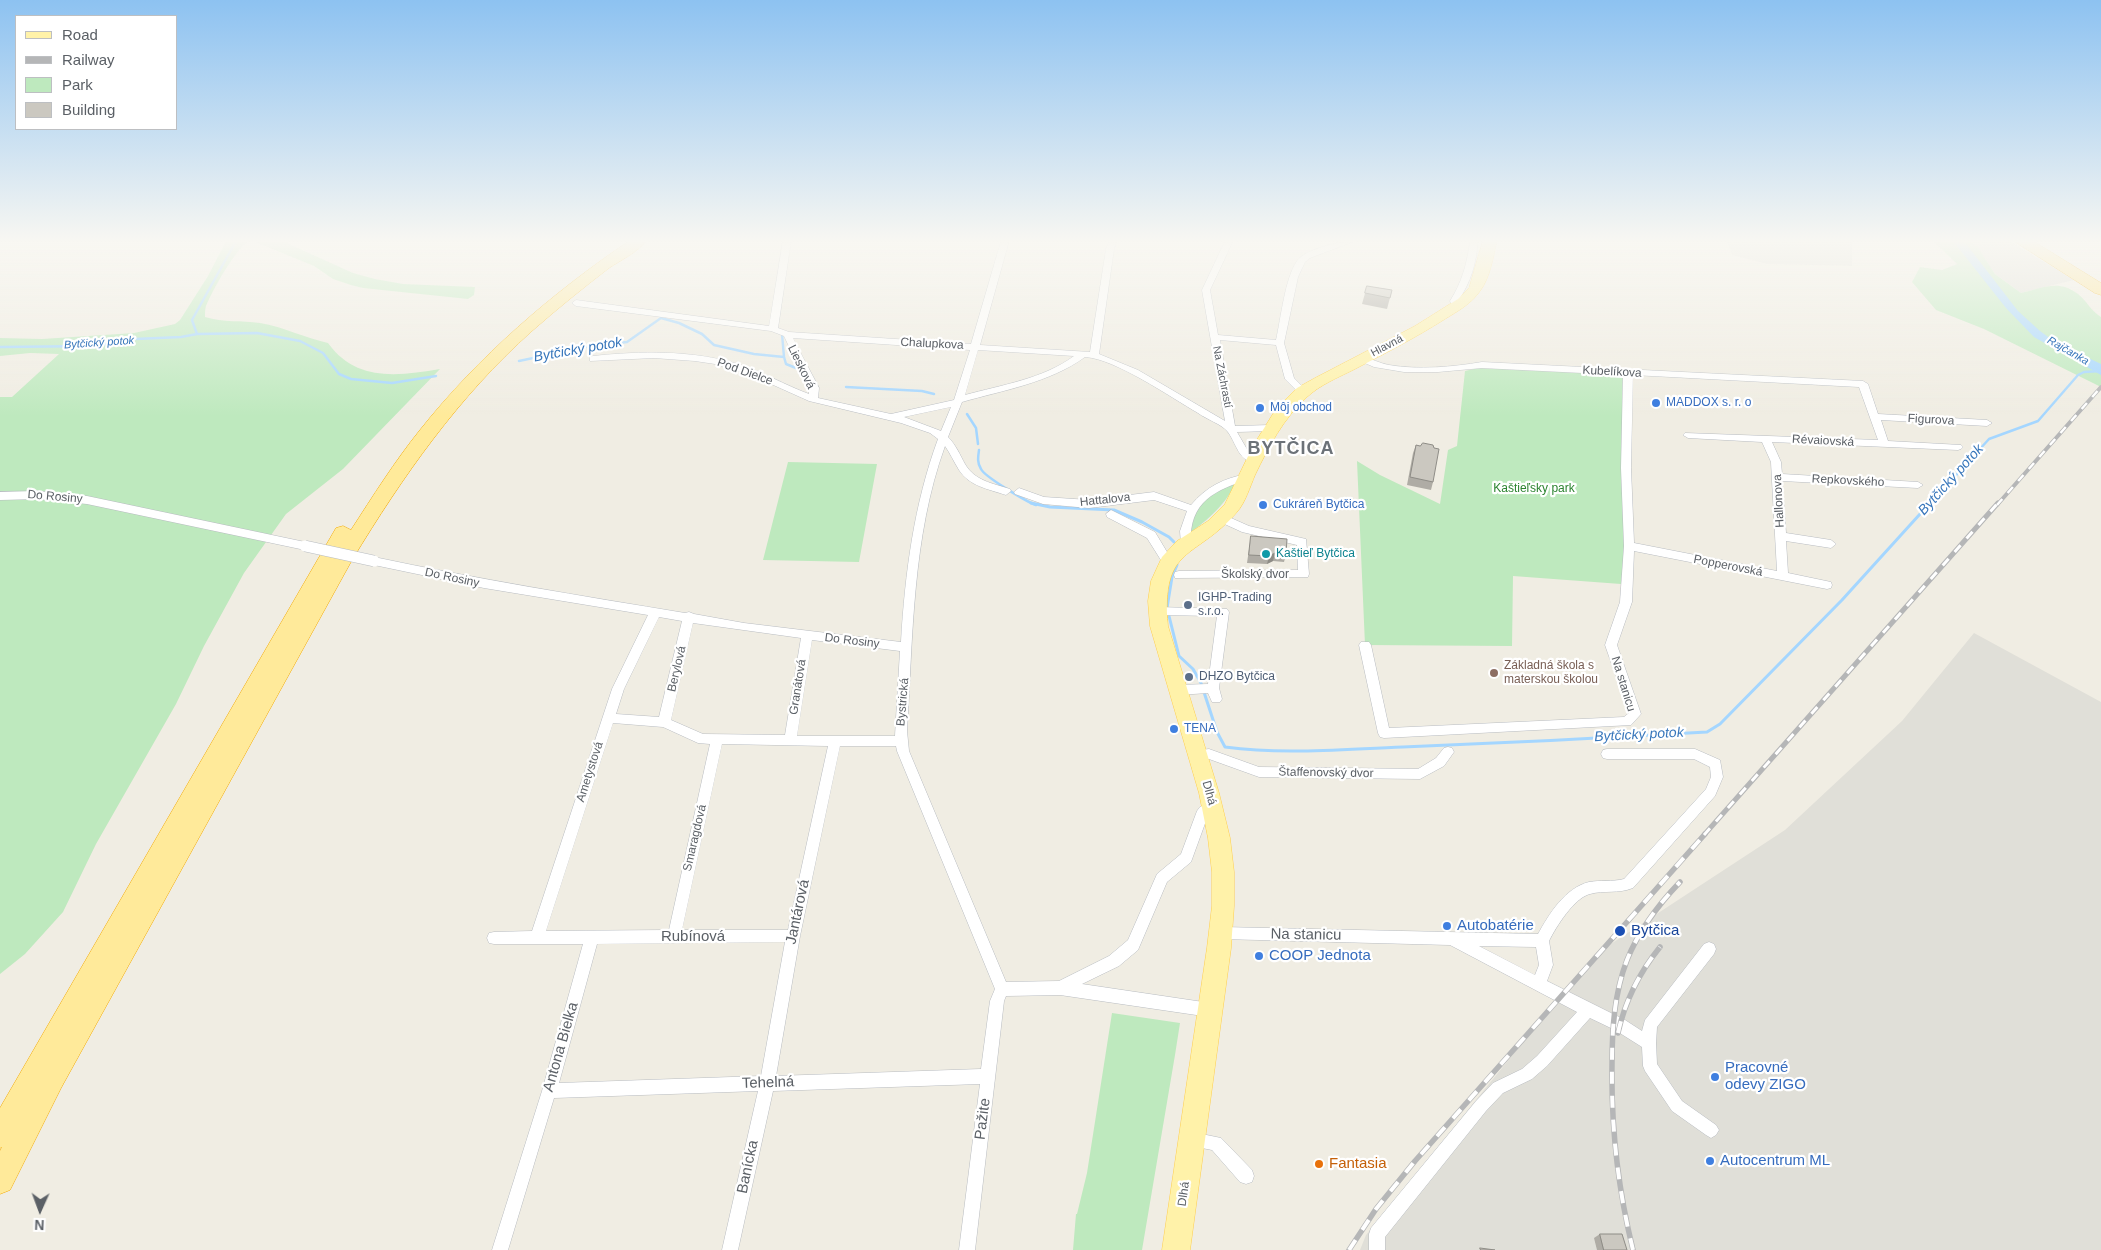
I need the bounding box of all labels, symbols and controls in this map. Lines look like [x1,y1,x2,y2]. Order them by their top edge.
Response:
legend [15,15,178,130]
text: Road [62,26,98,43]
text: Railway [62,51,115,68]
text: Park [62,76,93,93]
text: Building [62,101,115,118]
street label: Hlavná [1369,332,1405,360]
water label: Bytčický potok [63,334,135,352]
water label: Bytčický potok [532,334,624,366]
water label: Rajčanka [2045,334,2091,368]
street label: Chalupkova [900,335,964,353]
street label: Liesková [784,343,818,391]
street label: Na Záchrastí [1210,345,1234,409]
street label: Pod Dielce [715,355,775,389]
street label: Kubelíkova [1582,363,1642,381]
place label: MADDOX s. r. o [1666,396,1751,410]
marker: MADDOX s. r. o [1650,397,1662,409]
place label: Môj obchod [1270,401,1332,415]
marker: Môj obchod [1254,402,1266,414]
street label: Figurova [1907,412,1955,428]
street label: Révaiovská [1792,432,1854,450]
district label: BYTČICA [1247,438,1335,460]
water label: Bytčický potok [1915,441,1987,519]
street label: Repkovského [1811,472,1885,490]
street label: Hallonova [1770,474,1788,528]
park label: Kaštieľsky park [1493,482,1575,496]
street label: Do Rosiny [27,487,83,507]
street label: Hattalova [1079,490,1131,510]
place label: Cukráreň Bytčica [1273,498,1364,512]
marker: Cukráreň Bytčica [1257,499,1269,511]
place label: Kaštieľ Bytčica [1276,547,1355,561]
marker: Kaštieľ Bytčica [1260,548,1272,560]
street label: Popperovská [1692,552,1764,580]
street label: Do Rosiny [423,565,481,591]
street label: Školský dvor [1221,568,1289,582]
place label: IGHP-Trading s.r.o. [1198,591,1272,619]
marker: IGHP-Trading s.r.o. [1182,599,1194,611]
street label: Do Rosiny [824,630,880,652]
street label: Berylová [665,645,689,693]
street label: Na stanicu [1608,655,1638,713]
street label: Granátová [787,658,809,716]
place label: Základná škola s materskou školou [1504,659,1598,687]
marker: Základná škola s materskou školou [1488,667,1500,679]
place label: DHZO Bytčica [1199,670,1275,684]
marker: DHZO Bytčica [1183,671,1195,683]
street label: Bystrická [894,677,912,727]
place label: TENA [1184,722,1216,736]
marker: TENA [1168,723,1180,735]
water label: Bytčický potok [1594,724,1684,746]
street label: Ametystová [573,740,607,804]
street label: Štaffenovský dvor [1278,765,1374,781]
street label: Dlhá [1199,779,1219,807]
street label: Smaragdová [680,803,710,873]
street label: Jantárová [782,878,814,946]
place label: Autobatérie [1457,917,1534,935]
marker: Autobatérie [1441,920,1453,932]
place label: Bytčica [1631,922,1679,940]
marker: Bytčica [1613,924,1627,938]
street label: Na stanicu [1270,925,1342,945]
street label: Rubínová [661,928,725,946]
place label: COOP Jednota [1269,947,1371,965]
marker: COOP Jednota [1253,950,1265,962]
street label: Antona Bielka [540,1000,582,1094]
place label: Pracovné odevy ZIGO [1725,1059,1806,1094]
marker: Pracovné odevy ZIGO [1709,1071,1721,1083]
street label: Tehelná [741,1073,795,1093]
street label: Pažite [972,1097,994,1141]
street label: Banícka [734,1139,762,1195]
place label: Autocentrum ML [1720,1152,1830,1170]
place label: Fantasia [1329,1155,1387,1173]
marker: Autocentrum ML [1704,1155,1716,1167]
marker: Fantasia [1313,1158,1325,1170]
street label: Dlhá [1175,1181,1193,1207]
north arrow [15,1185,65,1235]
text: N [34,1217,45,1233]

